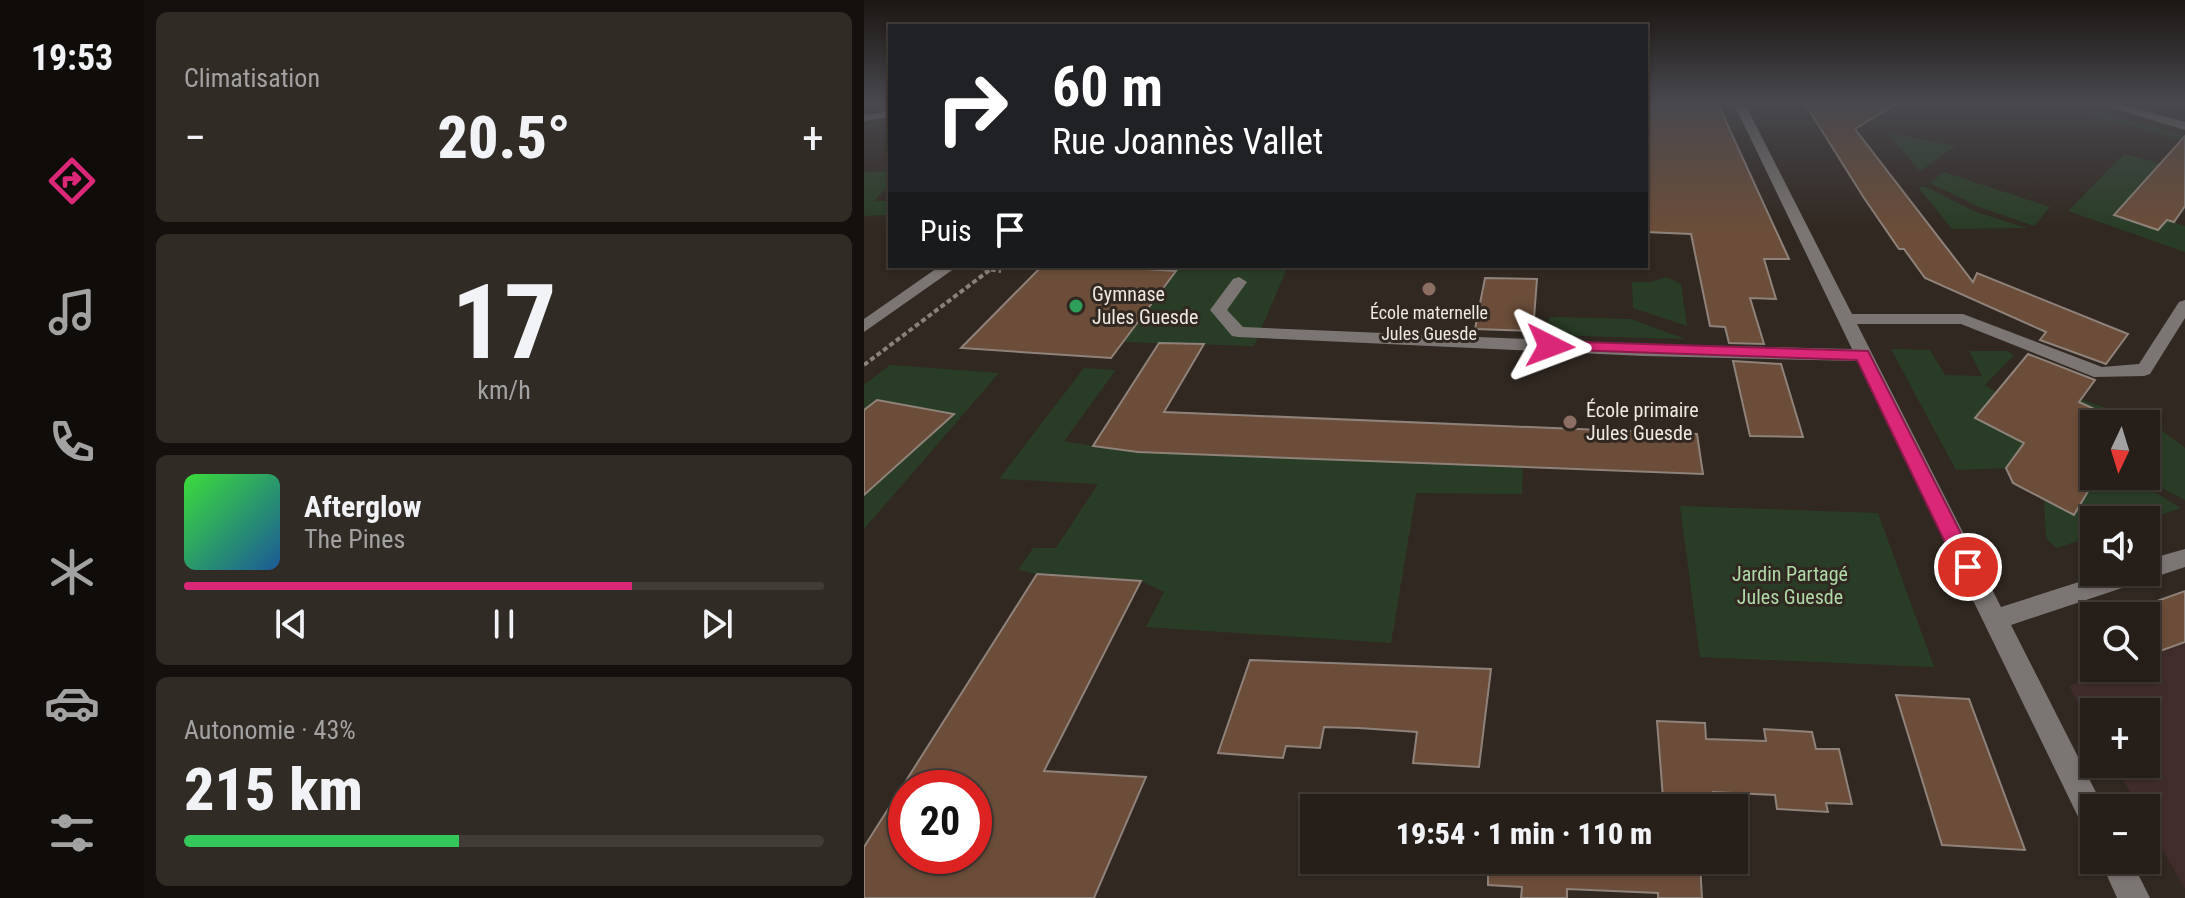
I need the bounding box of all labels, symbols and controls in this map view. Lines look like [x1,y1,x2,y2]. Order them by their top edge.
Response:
text: 19:53 [31,37,113,79]
text: 60 m [1052,54,1163,120]
icon: right [920,56,1024,160]
text: Climatisation [184,63,320,93]
text: 20.5° [438,102,571,173]
text: − [184,112,206,164]
text: + [802,112,824,164]
text: Rue Joannès Vallet [1052,121,1323,163]
icon: directions [44,153,100,209]
icon: arrive [988,208,1032,252]
text: Puis [920,213,972,248]
text: 17 [451,262,557,383]
marker: École maternelle Jules Guesde [1420,280,1438,298]
place label: Gymnase Jules Guesde [1092,282,1198,329]
icon: music [44,284,100,340]
marker: Gymnase Jules Guesde [1067,297,1085,315]
place label: École maternelle Jules Guesde [1370,302,1488,344]
position arrow [1508,304,1592,388]
text: km/h [477,375,531,405]
place label: École primaire Jules Guesde [1586,398,1699,445]
north arrow [2080,410,2160,490]
map controls [2080,410,2160,874]
marker: École primaire Jules Guesde [1561,413,1579,431]
icon: phone [44,414,100,470]
text: Afterglow [304,489,422,524]
button: sound [2080,506,2160,586]
text: The Pines [304,524,405,554]
pin [1934,533,2002,601]
icon: climate [44,544,100,600]
icon: arrive [1946,545,1990,589]
park label: Jardin Partagé Jules Guesde [1732,562,1848,609]
icon: previous [269,602,313,646]
icon: pause [482,602,526,646]
icon: next [695,602,739,646]
button: search [2080,602,2160,682]
icon: car [44,675,100,731]
button: + [2080,698,2160,778]
text: Autonomie · 43% [184,715,356,745]
text: 215 km [184,754,363,825]
speed limit sign: 20 [888,770,992,874]
button: − [2080,794,2160,874]
icon: filters [44,805,100,861]
text: 19:54 · 1 min · 110 m [1396,816,1652,851]

